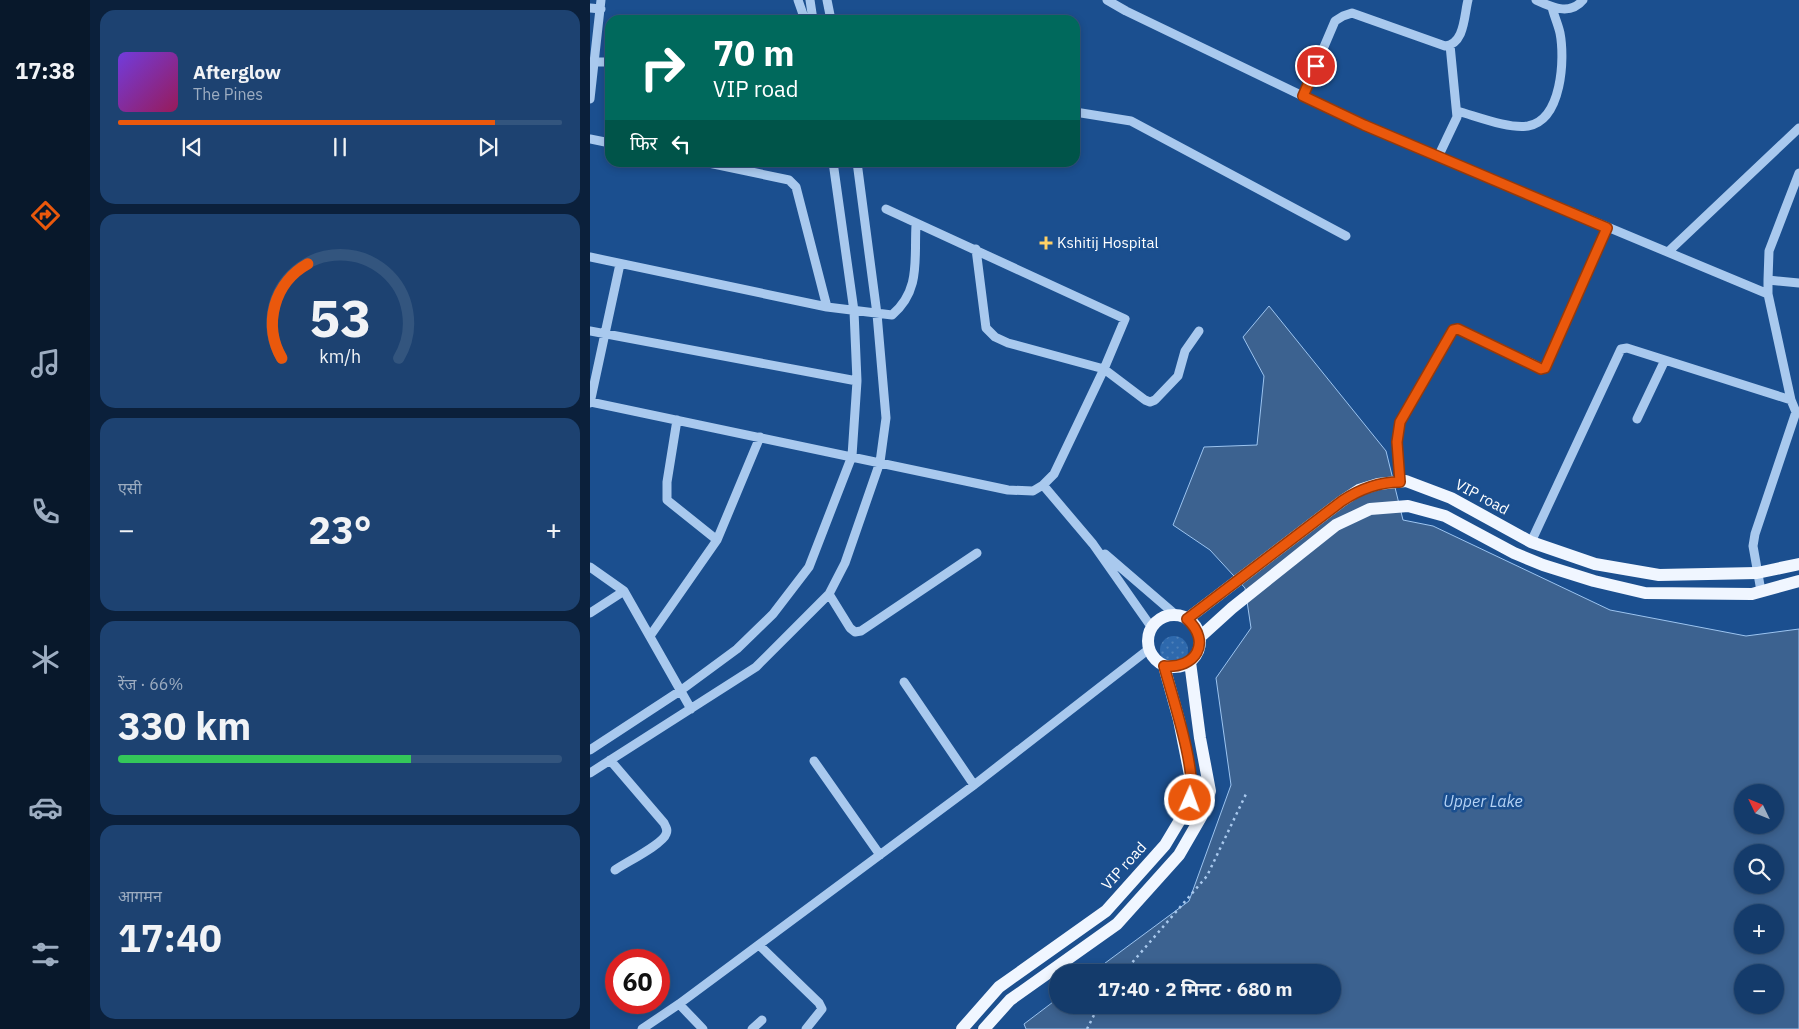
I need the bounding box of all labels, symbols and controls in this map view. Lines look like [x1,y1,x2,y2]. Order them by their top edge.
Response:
text: 70 m [713,30,795,76]
icon: right [630,35,695,100]
pin [1295,45,1337,87]
icon: arrive [1302,52,1330,80]
text: 17:38 [15,56,75,85]
text: Afterglow [193,60,281,84]
text: VIP road [713,74,799,103]
text: The Pines [193,84,263,104]
icon: left [667,130,695,158]
text: फिर [630,131,657,155]
icon: previous [178,133,206,161]
icon: pause [326,133,354,161]
icon: next [474,133,502,161]
icon: directions [28,198,63,233]
place label: Kshitij Hospital [1057,233,1159,252]
marker: Kshitij Hospital [1039,236,1053,250]
text: 53 [309,284,371,351]
text: km/h [319,345,361,368]
icon: music [28,346,63,381]
street label: VIP road [1452,474,1512,519]
text: एसी [118,478,142,498]
icon: phone [28,494,63,529]
text: 23° [308,505,372,554]
text: − [118,511,135,548]
text: + [545,511,562,548]
icon: climate [28,642,63,677]
text: रेंज · 66% [118,674,183,694]
text: 330 km [118,701,251,750]
position arrow [1163,773,1215,825]
north arrow [1734,784,1784,834]
map controls [1734,784,1784,1014]
icon: car [28,790,63,825]
water label: Upper Lake [1443,791,1523,811]
street label: VIP road [1097,838,1150,894]
button: search [1734,844,1784,894]
text: आगमन [118,886,162,906]
button: + [1734,904,1784,954]
text: 17:40 [118,913,222,962]
icon: filters [28,937,63,972]
speed limit sign: 60 [605,949,670,1014]
button: − [1734,964,1784,1014]
text: 17:40 · 2 मिनट · 680 m [1098,977,1292,1001]

